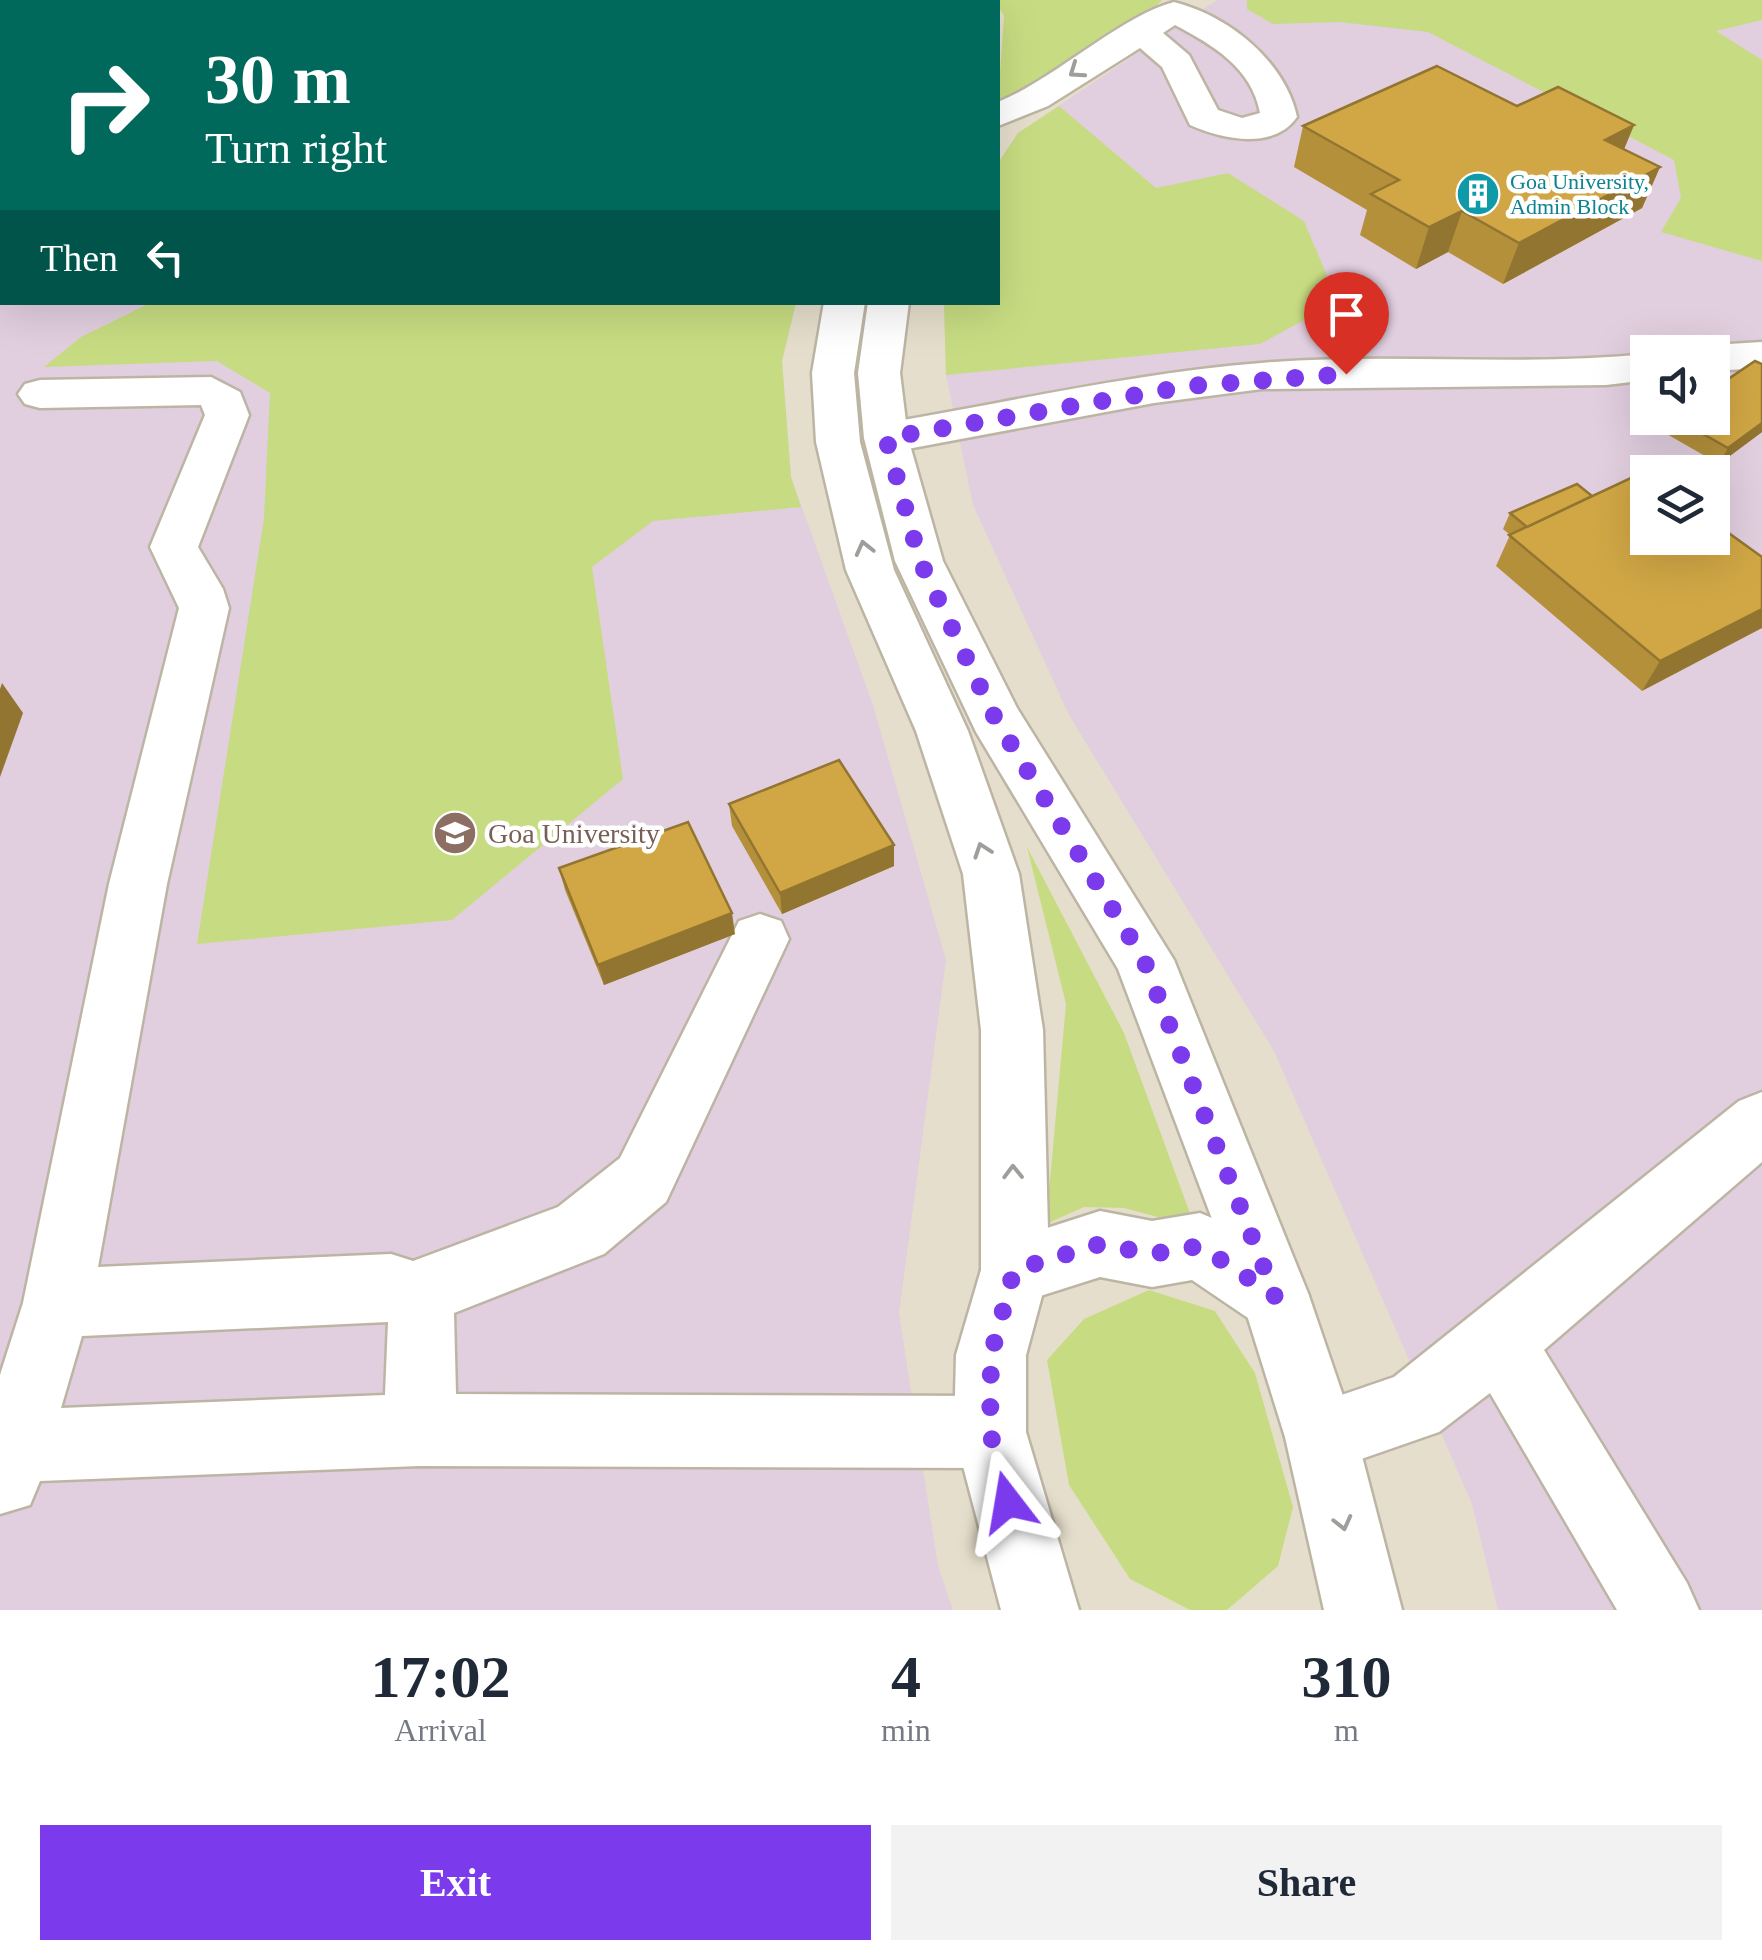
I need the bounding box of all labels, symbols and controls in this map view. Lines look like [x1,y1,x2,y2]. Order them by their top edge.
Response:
icon: right [40,40,170,170]
text: 30 m [205,41,351,118]
one-way arrow [1069,59,1088,77]
text: Turn right [205,123,387,173]
place label: Goa University, Admin Block [1510,169,1649,219]
building icon: Goa University, Admin Block [1455,171,1501,217]
icon: left [138,230,193,285]
text: Then [40,237,118,279]
pin [1304,272,1389,375]
icon: arrive [1319,287,1374,342]
map controls [1630,335,1730,555]
button: sound [1630,335,1730,435]
button: layers [1630,455,1730,555]
one-way arrow [855,540,876,557]
school or university icon: Goa University [432,810,478,856]
place label: Goa University [488,818,660,849]
one-way arrow [974,843,994,860]
one-way arrow [1003,1164,1024,1180]
position arrow [956,1450,1060,1554]
one-way arrow [1331,1514,1352,1531]
text: 17:02 [371,1644,511,1710]
text: 4 [891,1644,921,1710]
text: 310 [1301,1644,1391,1710]
text: Arrival [394,1712,487,1748]
text: min [881,1712,931,1748]
text: m [1334,1712,1359,1748]
button: Exit [40,1825,871,1940]
button: Share [891,1825,1722,1940]

